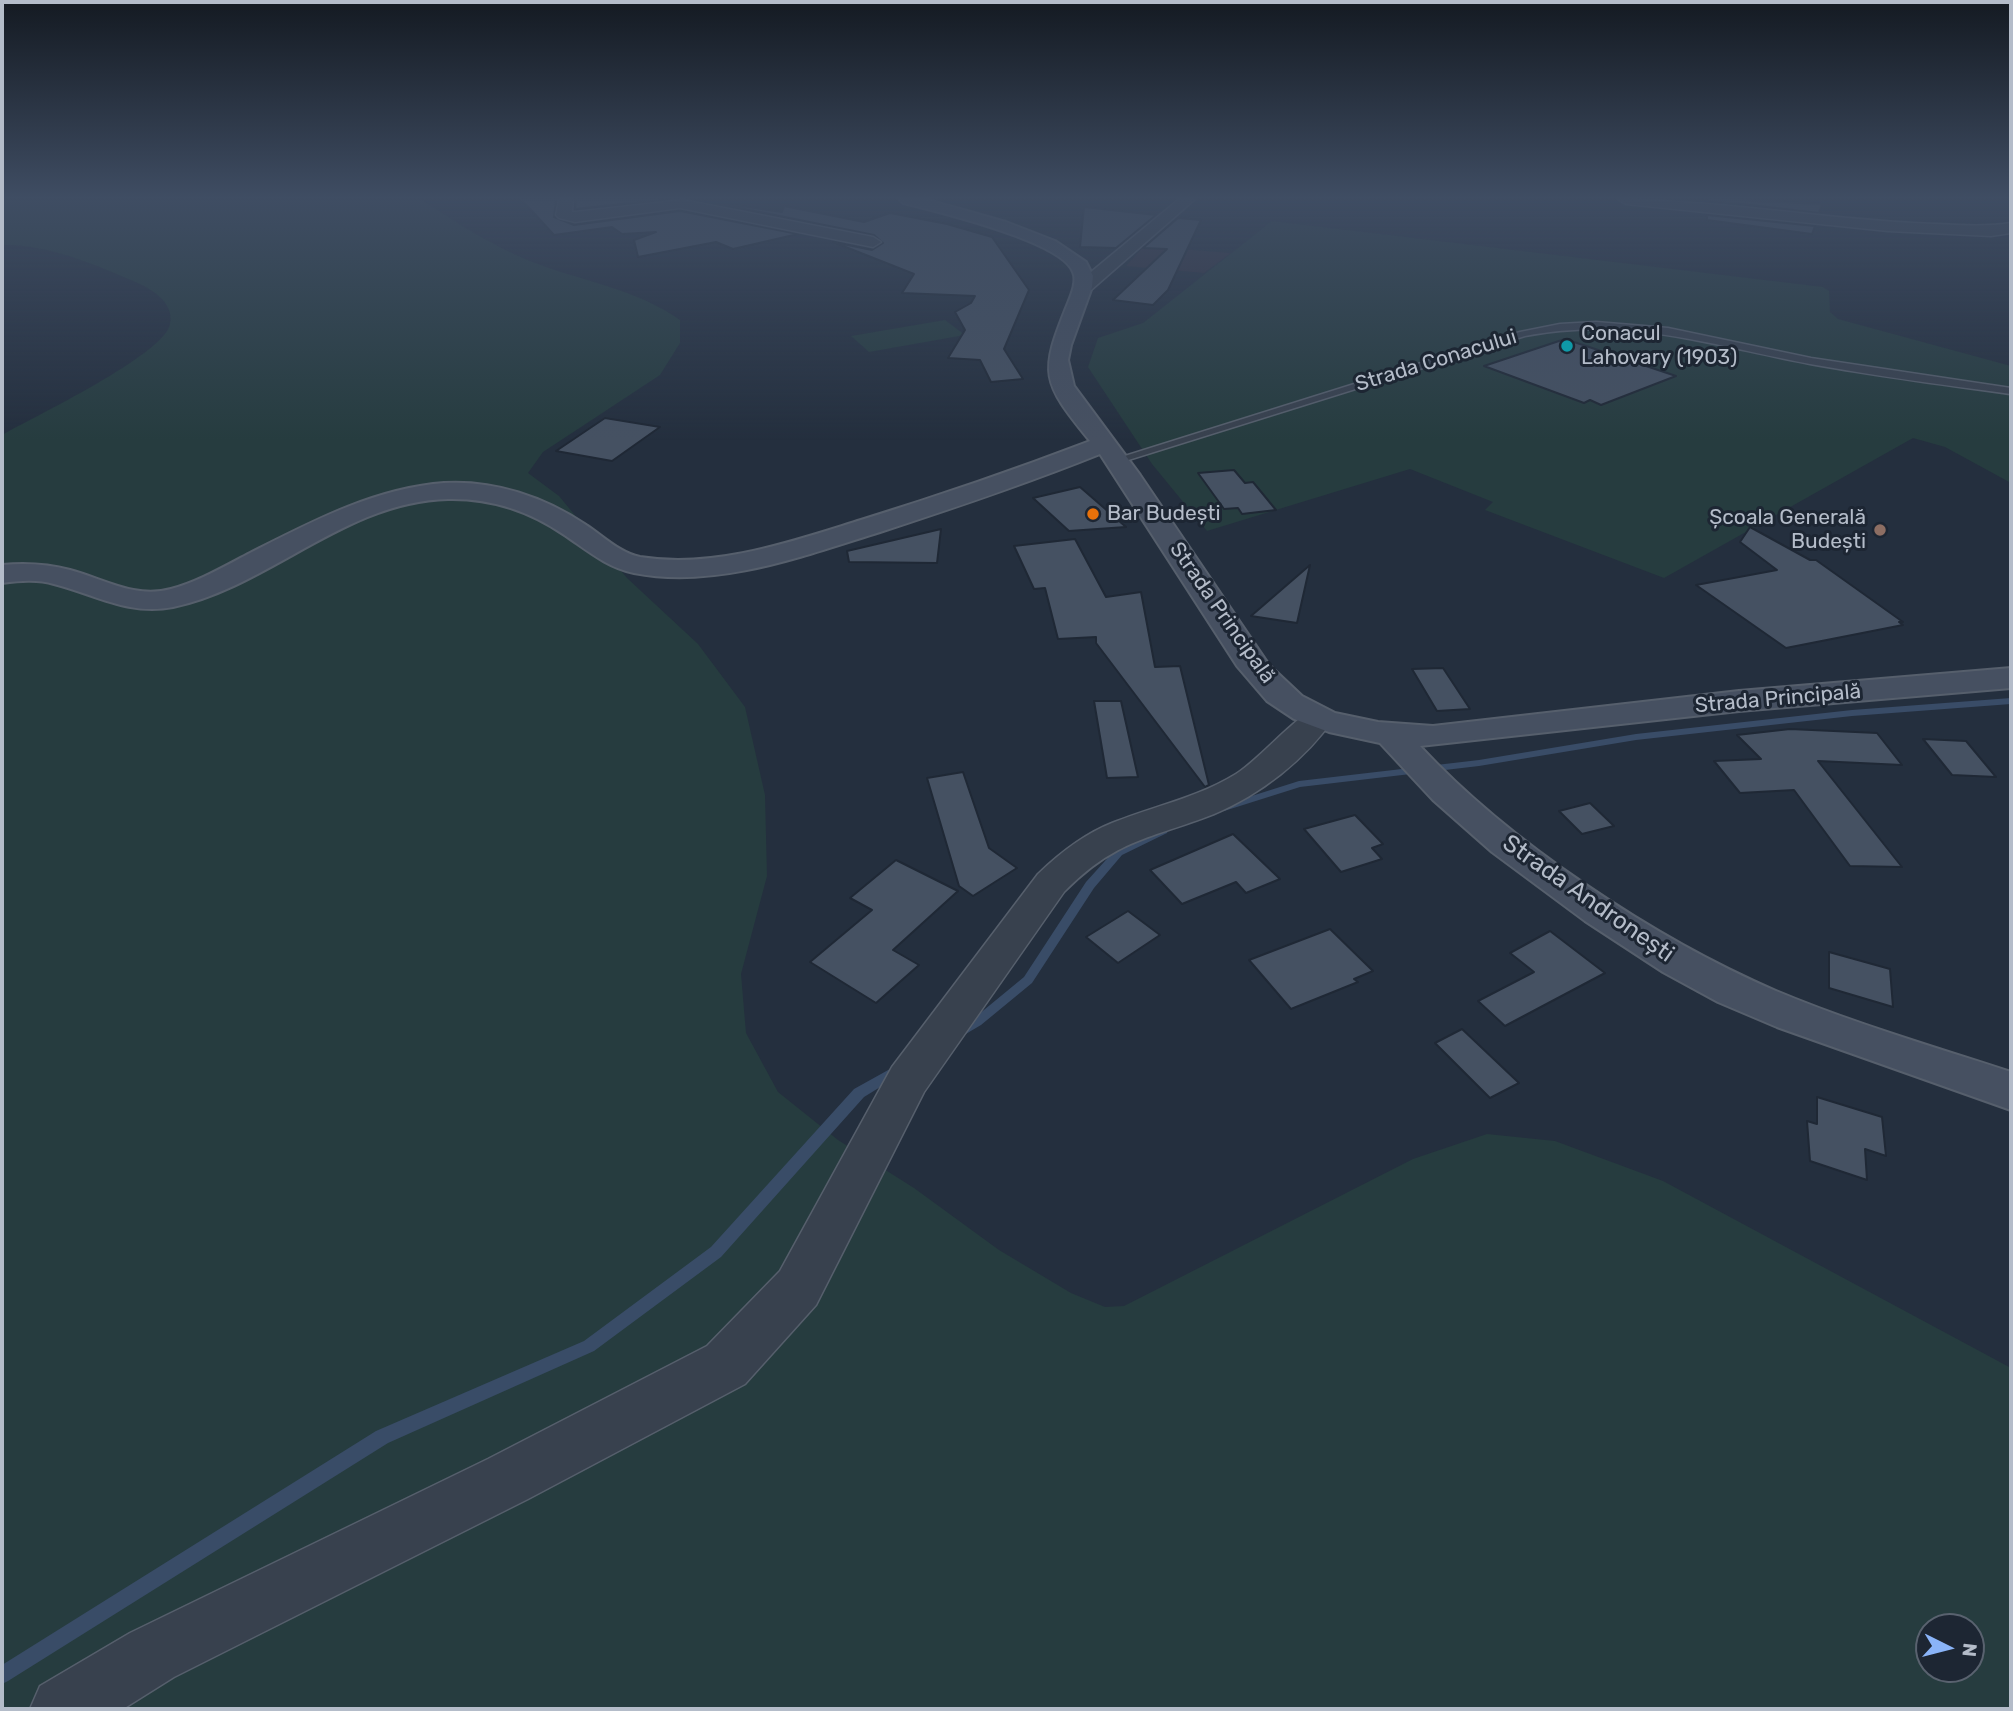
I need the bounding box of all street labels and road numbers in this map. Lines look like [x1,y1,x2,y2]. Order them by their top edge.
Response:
street label: Strada Conacului [1352,324,1520,398]
street label: Strada Principală [1164,538,1280,688]
street label: Strada Principală [1694,679,1862,719]
street label: Strada Andronești [1497,829,1679,969]

